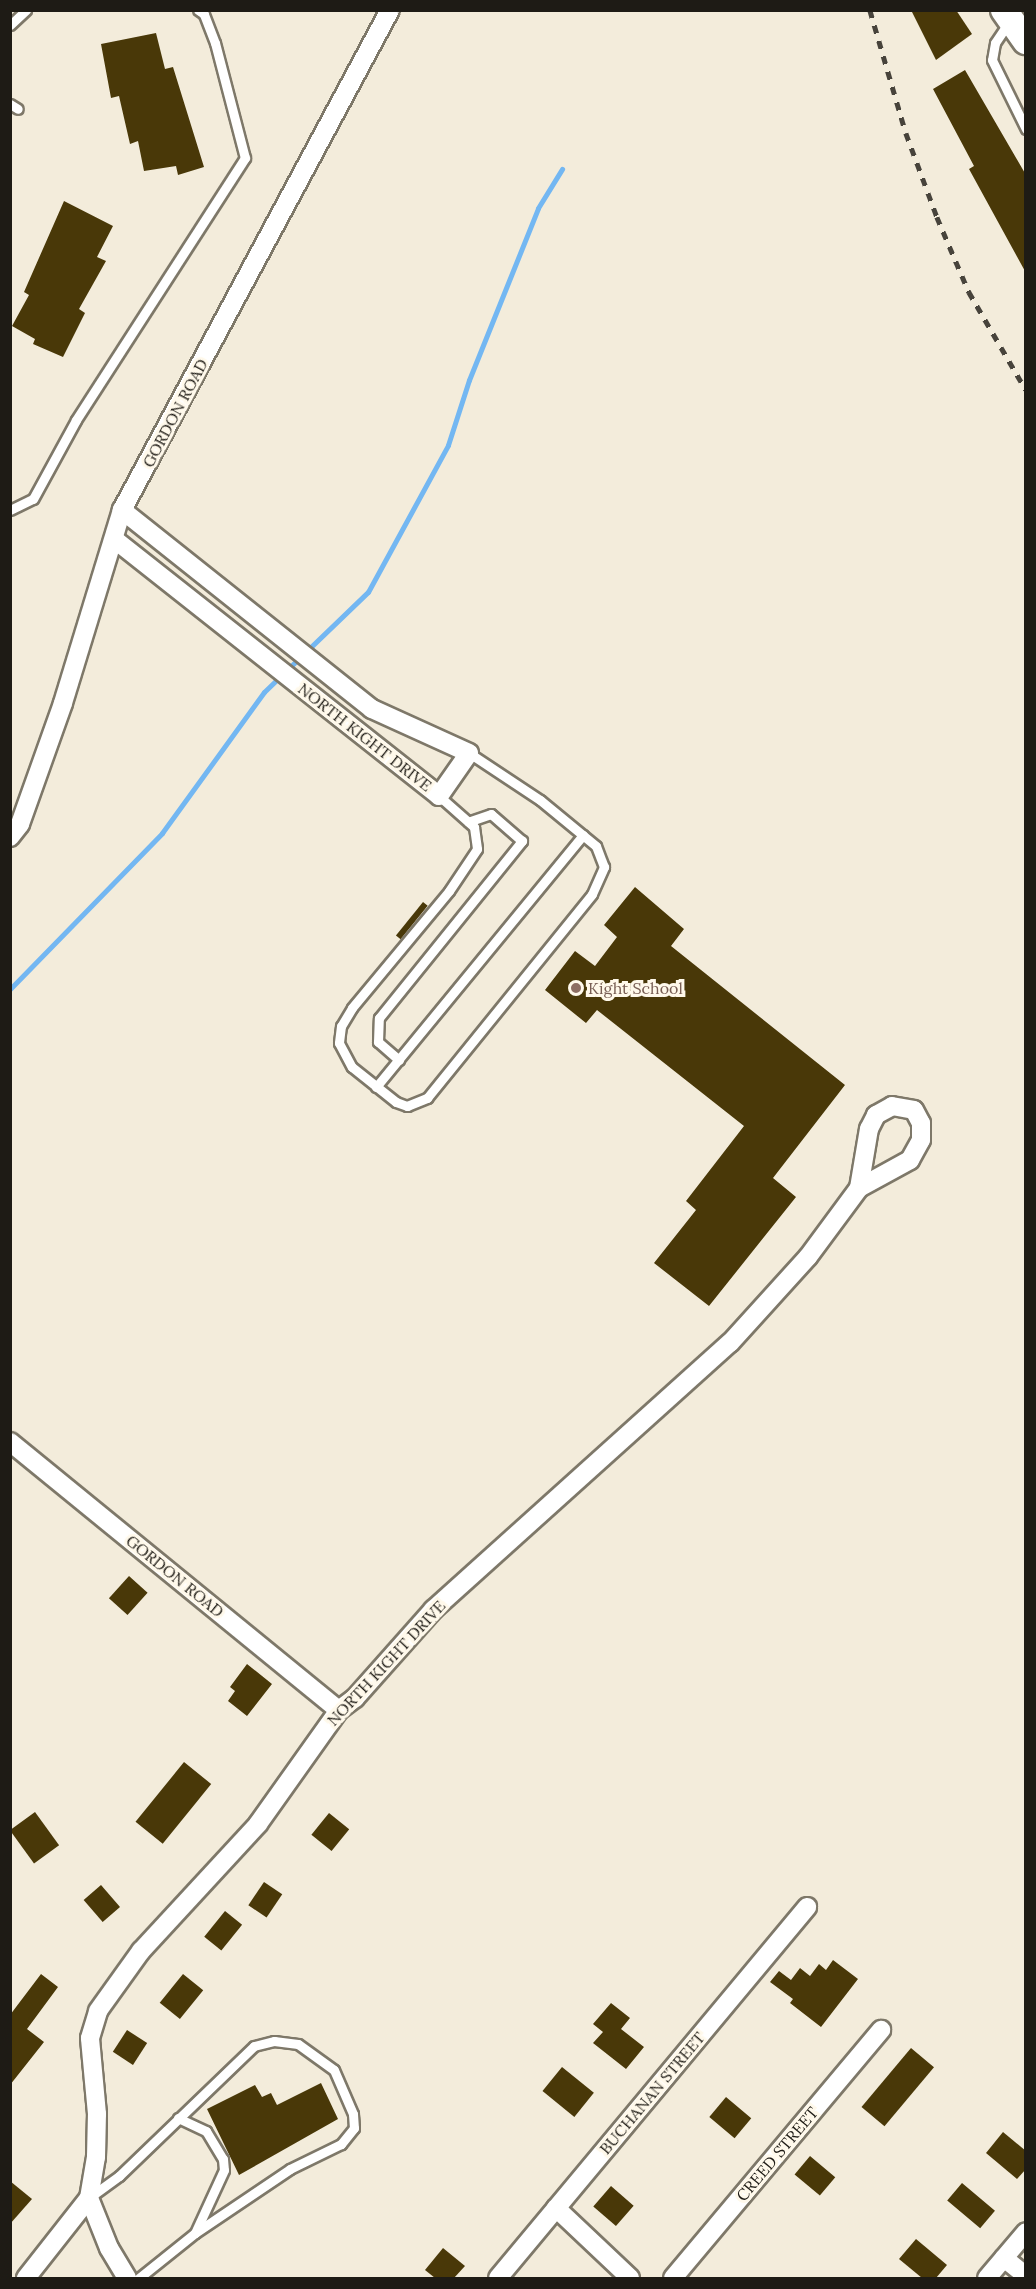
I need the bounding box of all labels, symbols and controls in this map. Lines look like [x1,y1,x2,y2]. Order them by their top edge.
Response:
street label: GORDON ROAD [138,356,212,470]
street label: NORTH KIGHT DRIVE [294,679,436,795]
place label: Kight School [588,978,683,998]
marker: Kight School [569,981,583,995]
street label: GORDON ROAD [122,1531,228,1621]
street label: NORTH KIGHT DRIVE [323,1596,449,1730]
street label: BUCHANAN STREET [595,2028,709,2158]
street label: CREED STREET [732,2103,822,2205]

